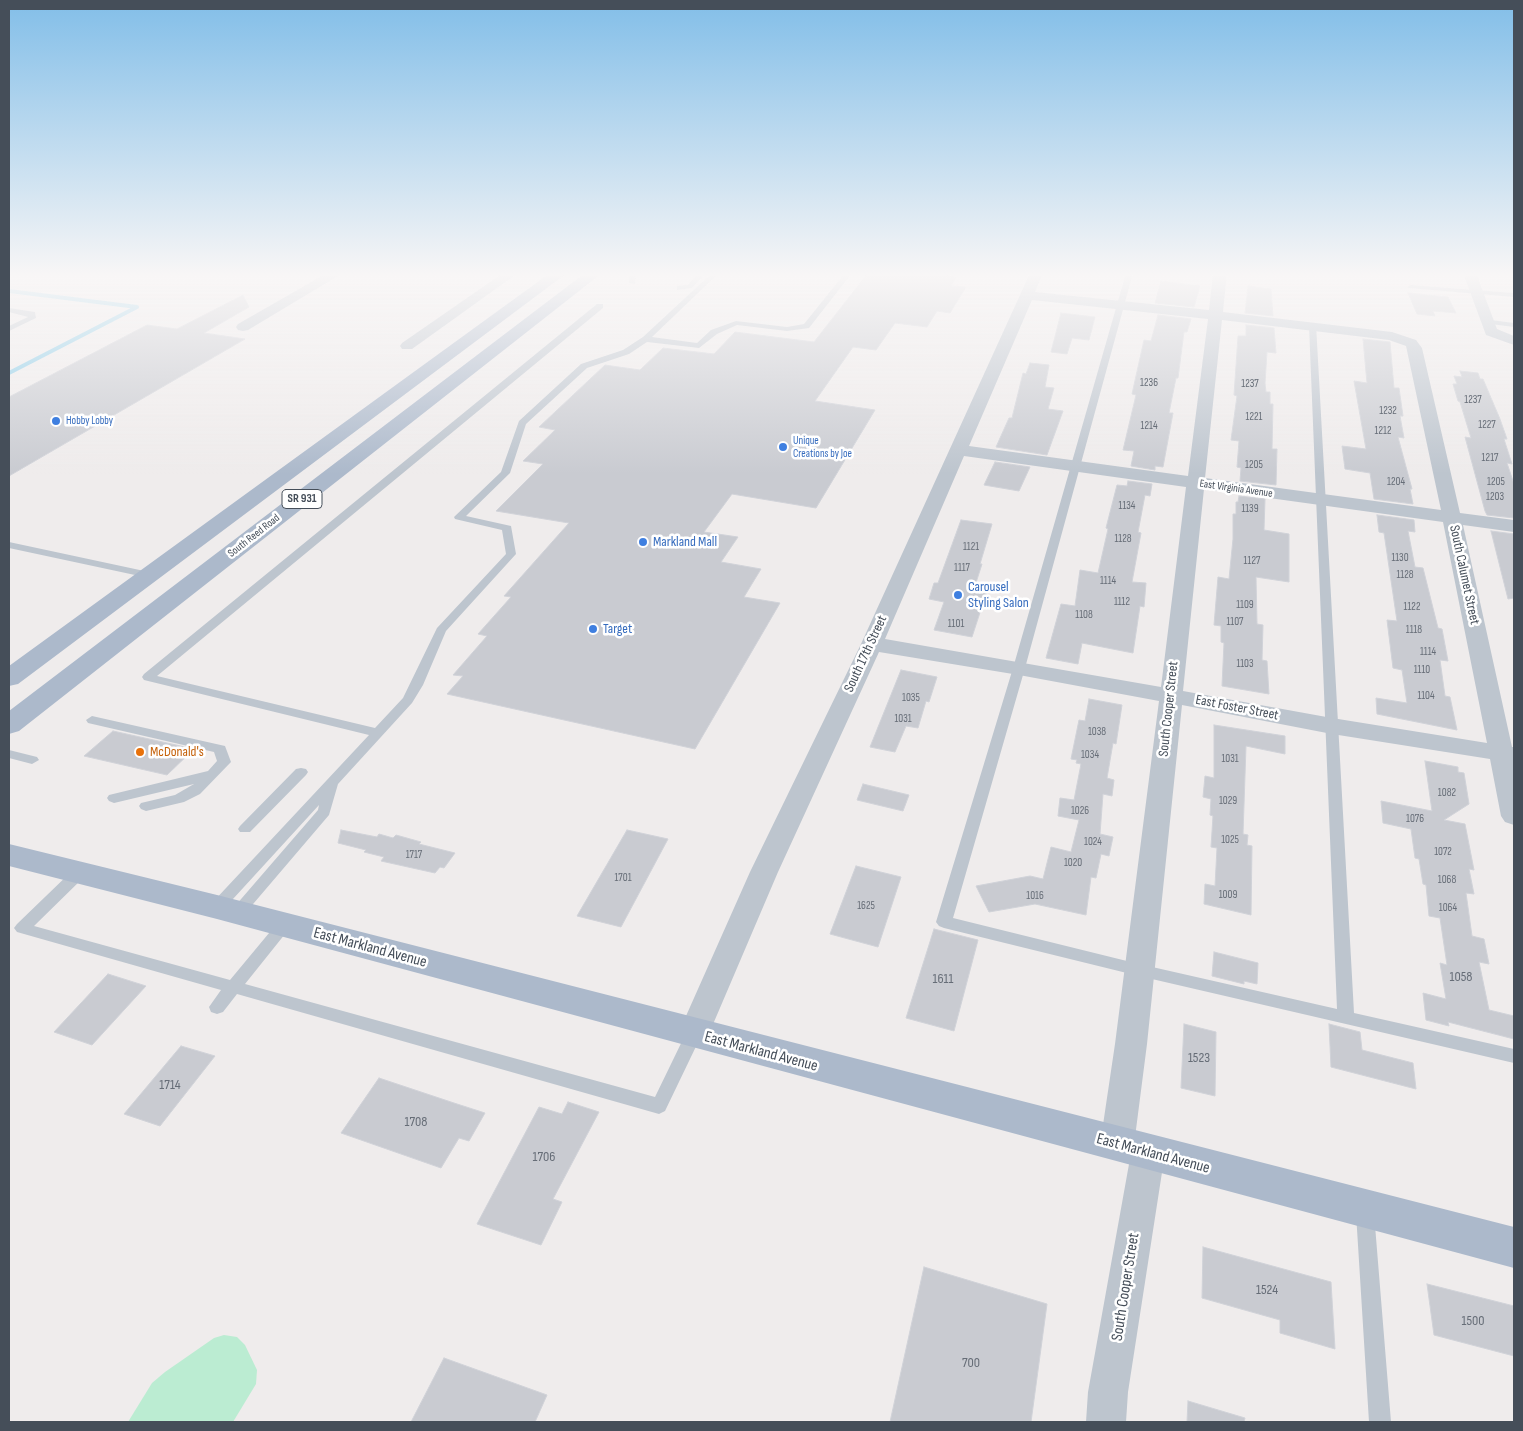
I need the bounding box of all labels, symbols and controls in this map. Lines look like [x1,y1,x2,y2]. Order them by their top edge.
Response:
house number: 1236 [1140,376,1158,390]
house number: 1237 [1241,377,1259,391]
house number: 1237 [1464,393,1482,407]
house number: 1232 [1379,404,1397,418]
house number: 1221 [1246,410,1262,424]
place label: Hobby Lobby [66,414,113,428]
marker: Hobby Lobby [50,415,62,427]
house number: 1227 [1478,418,1496,432]
house number: 1214 [1141,419,1157,433]
house number: 1212 [1374,424,1392,438]
place label: Unique Creations by Joe [793,434,852,460]
marker: Unique Creations by Joe [777,441,789,453]
house number: 1217 [1482,451,1498,465]
house number: 1205 [1245,458,1263,472]
house number: 1204 [1387,475,1405,489]
house number: 1205 [1487,475,1505,489]
street label: East Virginia Avenue [1199,477,1273,501]
road number: SR 931 [282,489,322,508]
house number: 1203 [1486,490,1504,504]
house number: 1134 [1119,499,1135,513]
house number: 1139 [1241,502,1259,516]
street label: South Reed Road [225,512,283,560]
street label: South Calumet Street [1445,524,1483,626]
house number: 1128 [1114,532,1132,546]
place label: Markland Mall [653,534,717,550]
marker: Markland Mall [637,536,649,548]
house number: 1121 [963,540,979,554]
house number: 1130 [1391,551,1409,565]
house number: 1127 [1244,554,1260,568]
house number: 1117 [954,561,970,575]
house number: 1128 [1396,568,1414,582]
house number: 1114 [1100,574,1116,588]
place label: Carousel Styling Salon [968,579,1029,612]
marker: Carousel Styling Salon [952,589,964,601]
house number: 1112 [1114,595,1130,609]
house number: 1109 [1236,598,1254,612]
house number: 1122 [1404,600,1420,614]
house number: 1108 [1075,608,1093,622]
street label: South 17th Street [841,613,891,695]
house number: 1107 [1227,615,1243,629]
house number: 1101 [948,617,964,631]
place label: Target [603,621,632,637]
marker: Target [587,623,599,635]
house number: 1118 [1406,623,1422,637]
house number: 1114 [1420,645,1436,659]
house number: 1103 [1236,657,1254,671]
street label: South Cooper Street [1156,661,1182,757]
house number: 1110 [1414,663,1430,677]
house number: 1104 [1417,689,1435,703]
house number: 1035 [902,691,920,705]
street label: East Foster Street [1194,692,1280,724]
house number: 1031 [894,712,912,726]
house number: 1038 [1088,725,1106,739]
place label: McDonald's [150,744,204,760]
marker: McDonald's [134,746,146,758]
house number: 1034 [1081,748,1099,762]
house number: 1031 [1221,752,1239,766]
house number: 1082 [1438,786,1456,800]
house number: 1029 [1219,794,1237,808]
house number: 1026 [1071,804,1089,818]
house number: 1076 [1406,812,1424,826]
house number: 1025 [1221,833,1239,847]
house number: 1024 [1084,835,1102,849]
house number: 1072 [1434,845,1452,859]
house number: 1717 [406,848,422,862]
house number: 1020 [1064,856,1082,870]
house number: 1701 [615,871,631,885]
house number: 1068 [1438,873,1456,887]
house number: 1009 [1219,888,1237,902]
house number: 1016 [1026,889,1044,903]
house number: 1625 [857,899,875,913]
house number: 1064 [1439,901,1457,915]
street label: East Markland Avenue [311,924,429,972]
house number: 1058 [1450,969,1472,985]
house number: 1611 [933,971,953,987]
street label: East Markland Avenue [702,1028,820,1076]
house number: 1523 [1188,1050,1210,1066]
house number: 1714 [159,1077,181,1093]
house number: 1708 [405,1114,427,1130]
street label: East Markland Avenue [1094,1130,1212,1178]
house number: 1706 [533,1149,555,1165]
street label: South Cooper Street [1108,1232,1144,1342]
house number: 1524 [1256,1282,1278,1298]
house number: 1500 [1461,1313,1485,1329]
house number: 700 [962,1355,980,1371]

